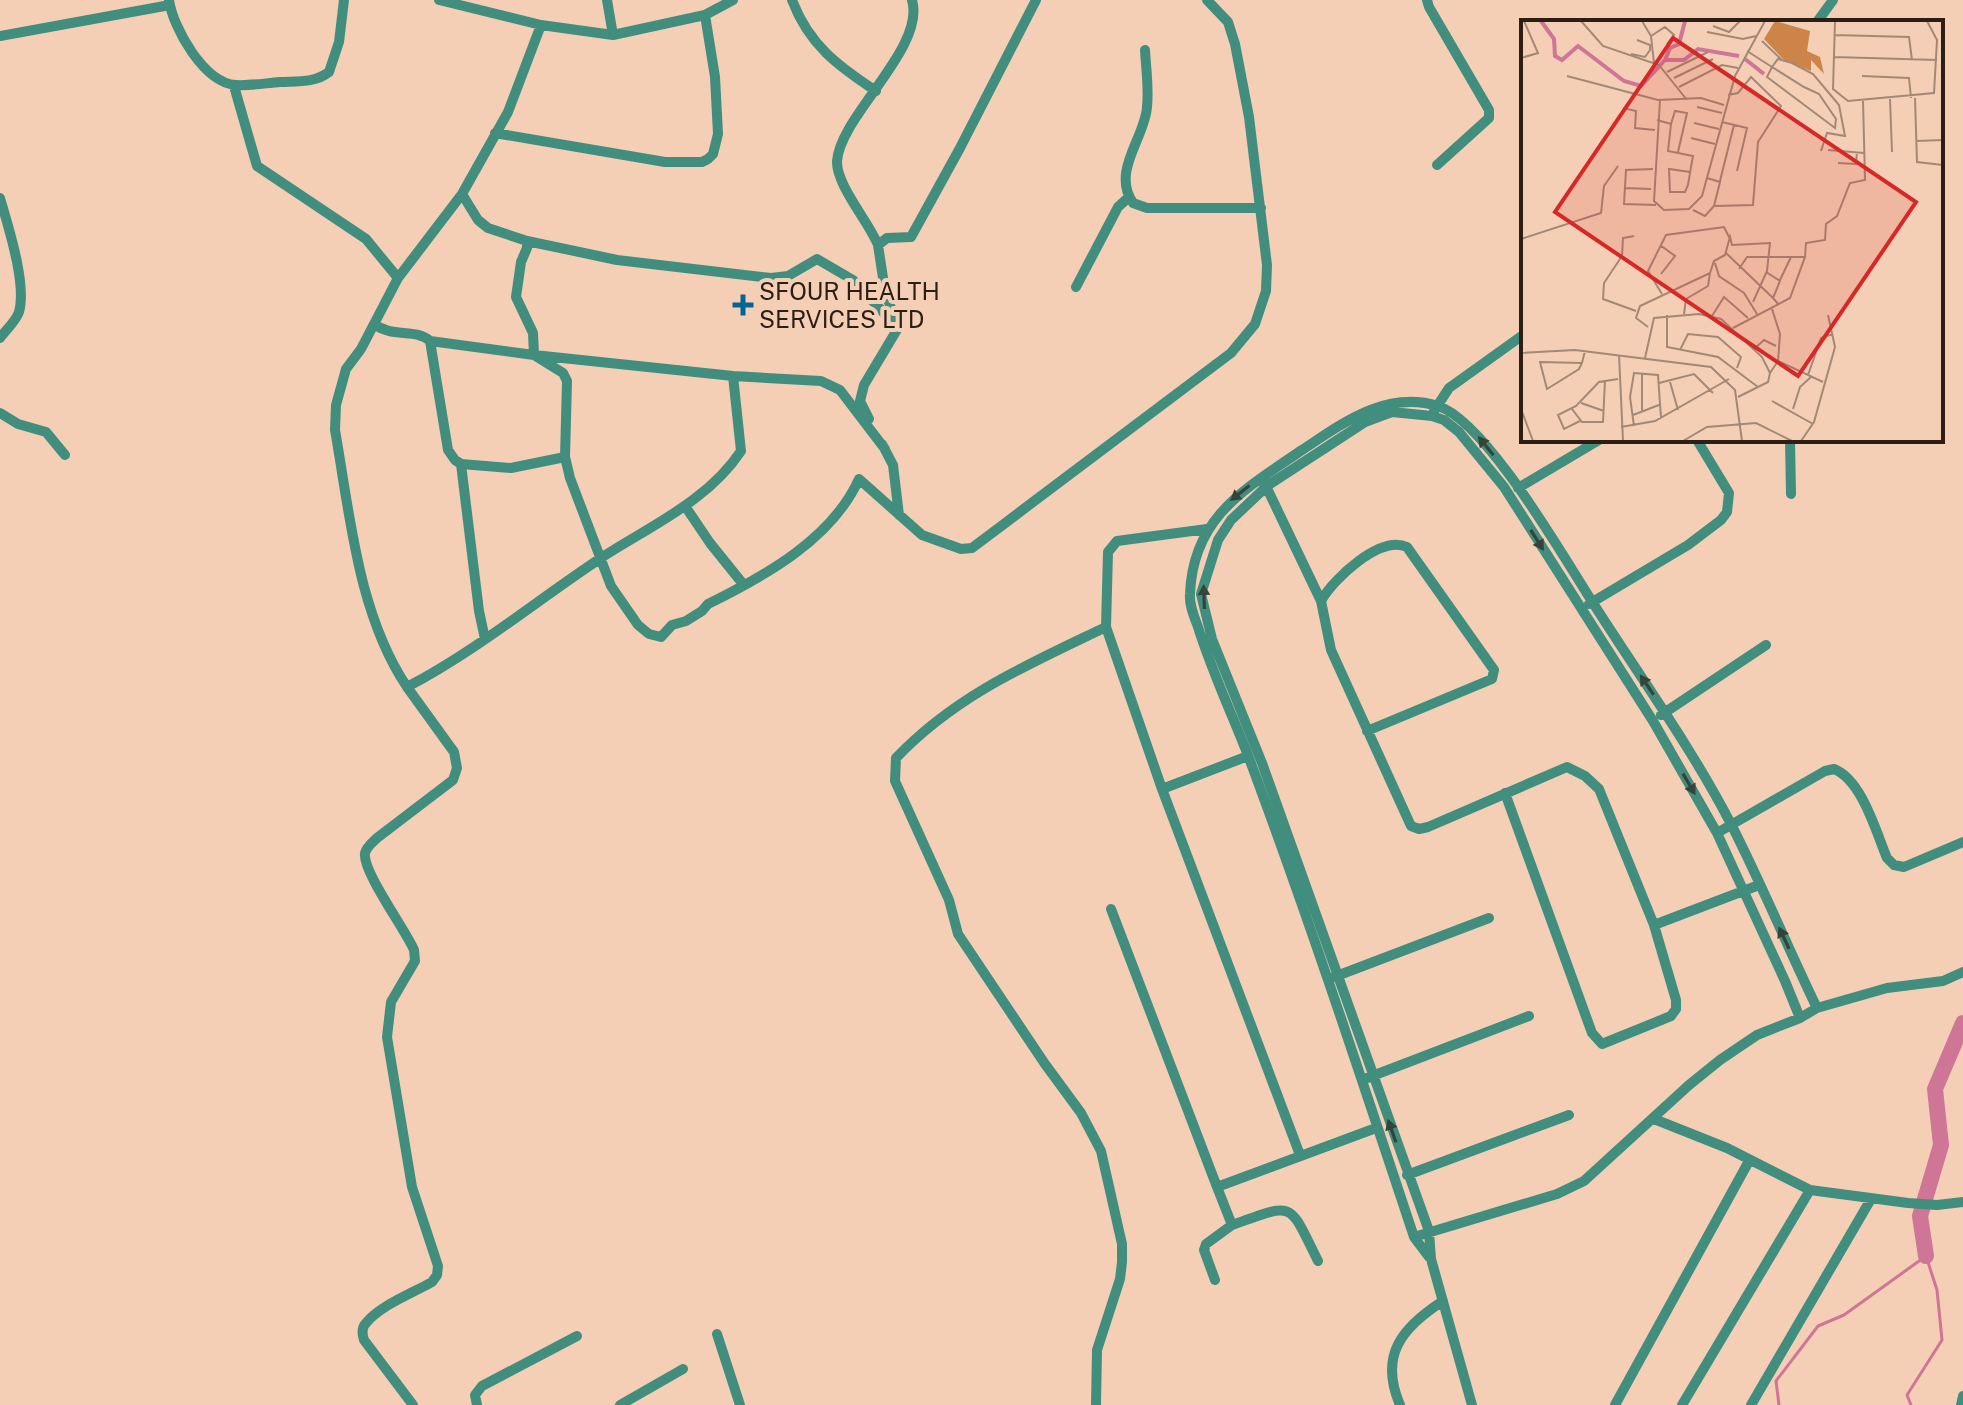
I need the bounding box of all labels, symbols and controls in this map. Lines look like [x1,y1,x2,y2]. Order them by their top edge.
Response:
inset map [1521,20,1943,442]
place label: SFOUR HEALTH SERVICES LTD [759,277,940,333]
marker: SFOUR HEALTH SERVICES LTD [734,296,752,314]
one-way arrow [1478,436,1495,456]
one-way arrow [1230,485,1250,501]
one-way arrow [1530,529,1545,550]
one-way arrow [1198,583,1211,609]
one-way arrow [1640,674,1655,695]
one-way arrow [1682,773,1696,795]
one-way arrow [1777,926,1791,949]
one-way arrow [1386,1119,1398,1143]

